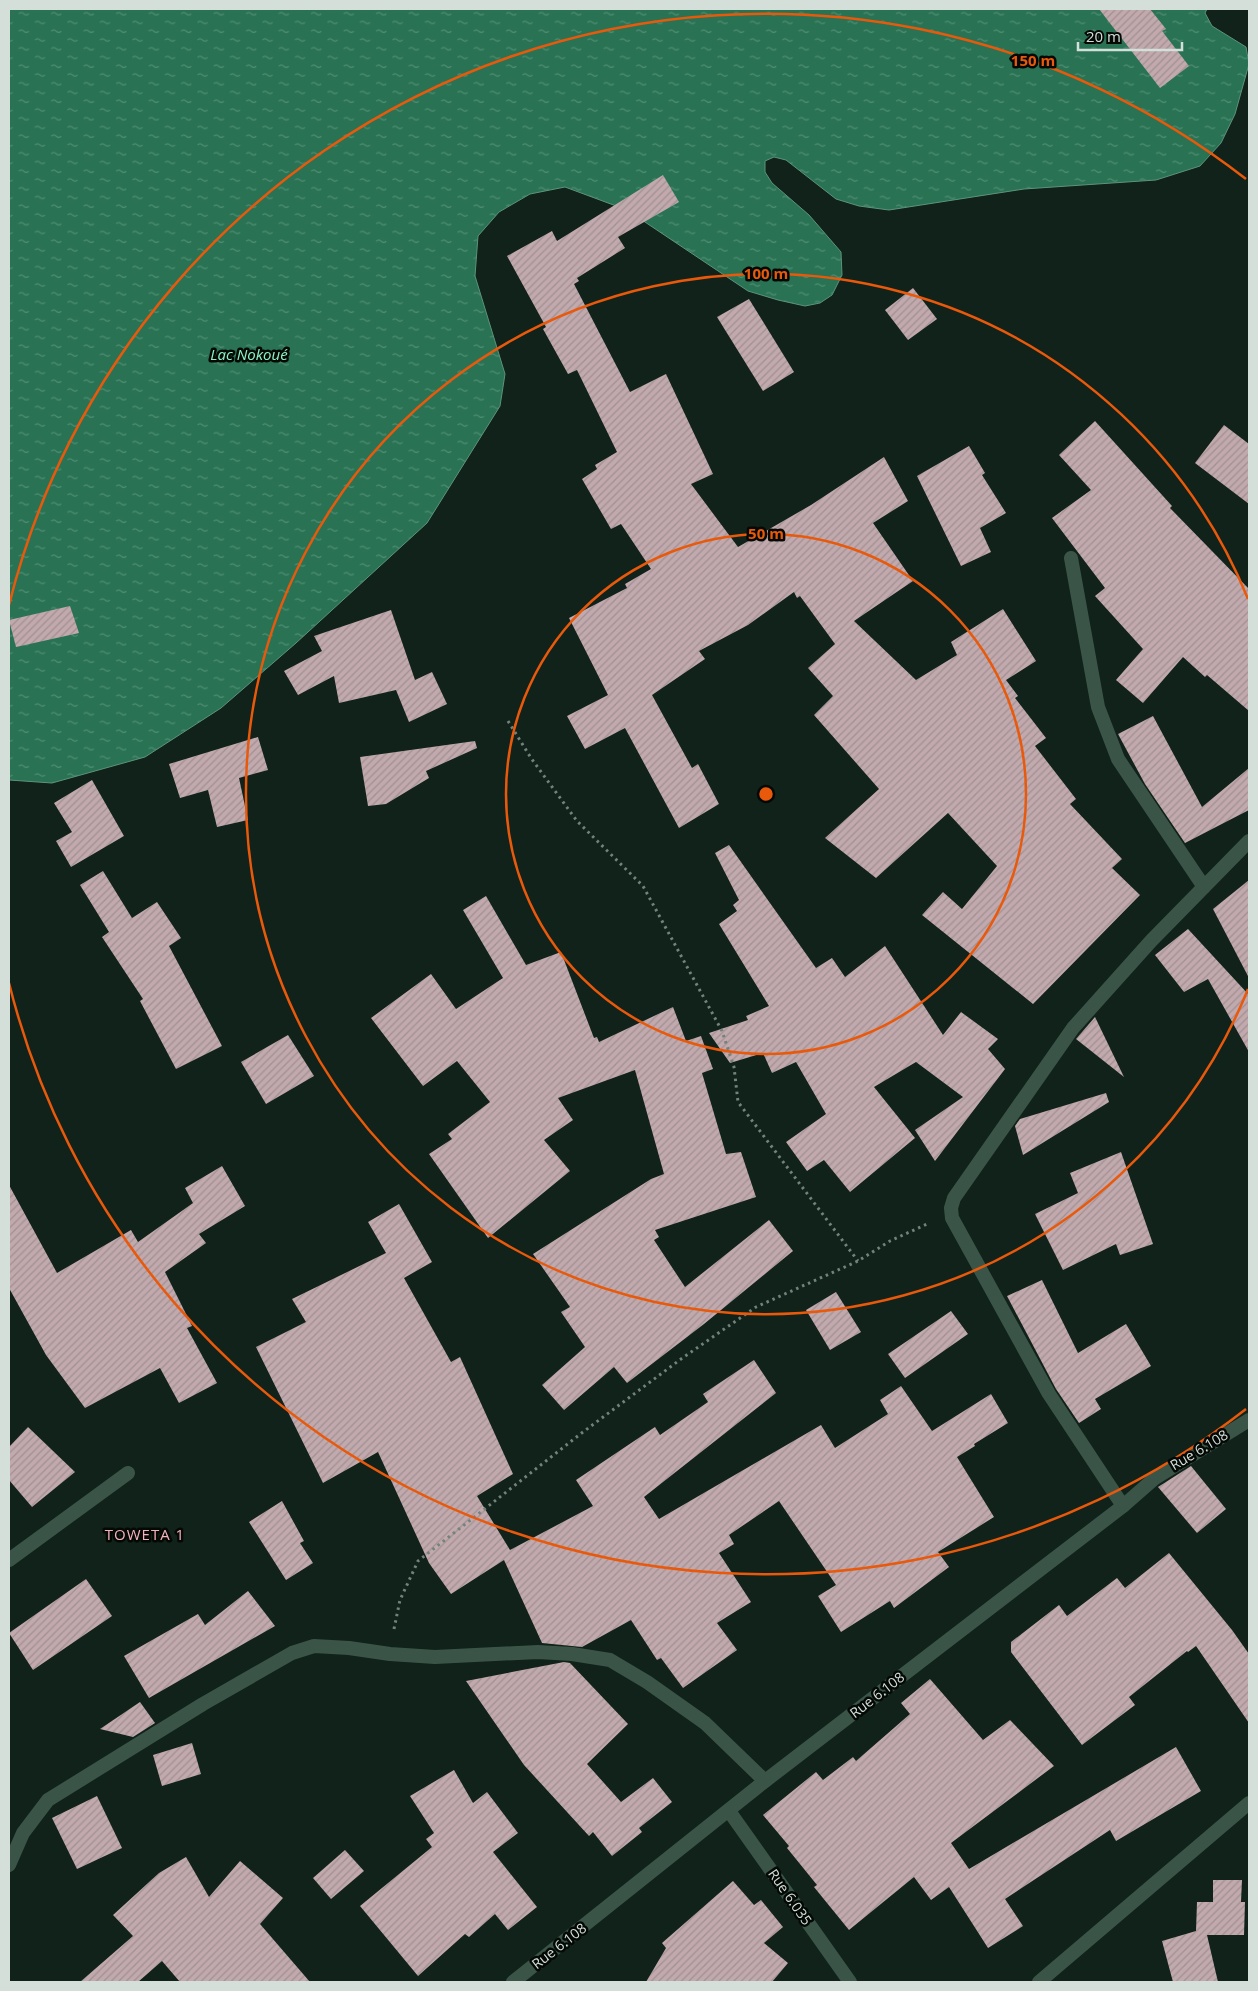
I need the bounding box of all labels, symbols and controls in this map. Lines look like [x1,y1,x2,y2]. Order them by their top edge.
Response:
scale bar [1078,20,1182,52]
text: 20 m [1086,26,1121,46]
text: 150 m [1011,50,1055,70]
text: 100 m [744,263,788,283]
water label: Lac Nokoué [210,344,288,364]
text: 50 m [748,523,784,543]
centre of rings [757,785,775,803]
street label: Rue 6.108 [1166,1425,1231,1474]
district label: TOWETA 1 [105,1524,185,1544]
street label: Rue 6.108 [845,1667,908,1722]
street label: Rue 6.035 [764,1865,817,1929]
street label: Rue 6.108 [527,1918,590,1973]

